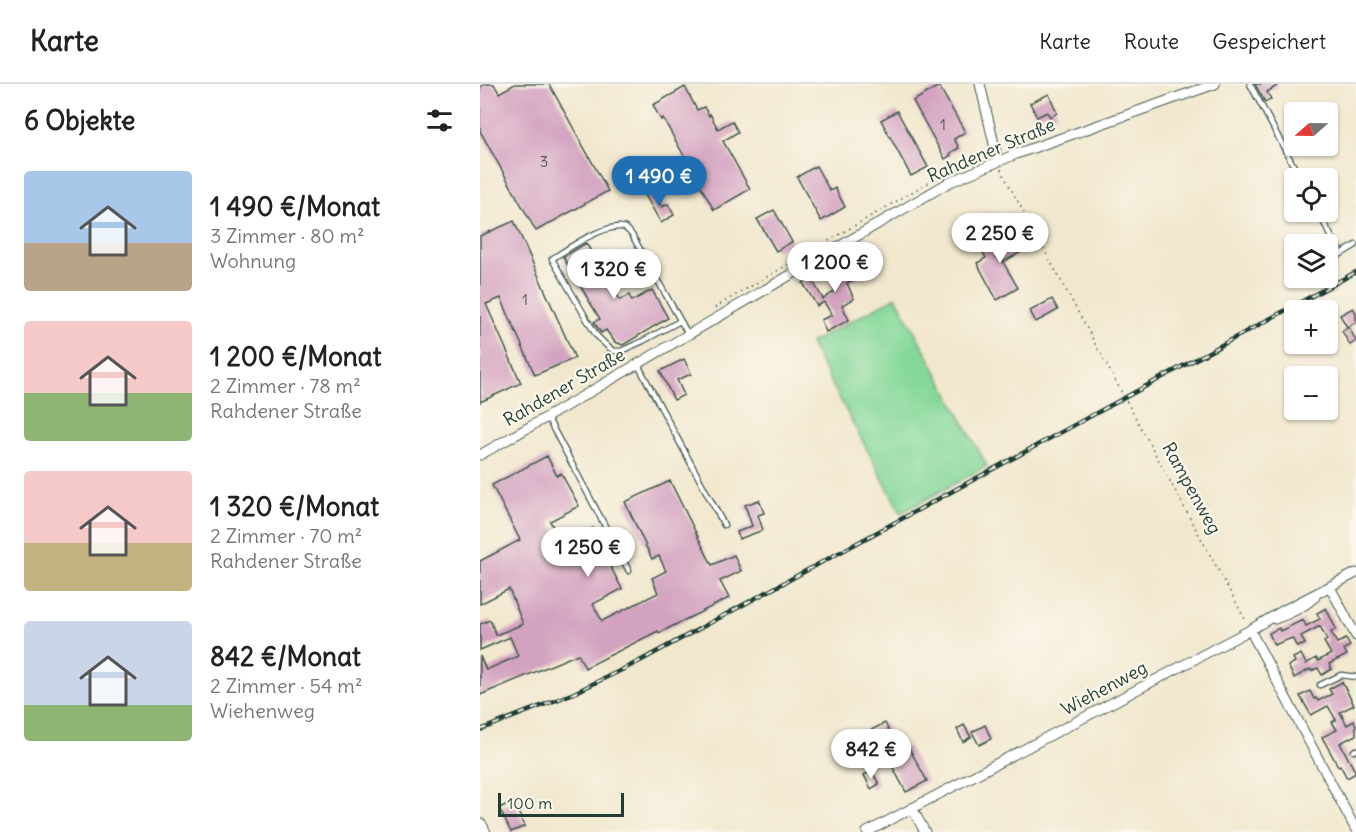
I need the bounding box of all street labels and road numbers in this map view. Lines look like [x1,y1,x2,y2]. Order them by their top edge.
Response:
street label: Rahdener Straße [924,113,1058,187]
street label: Rahdener Straße [499,343,629,431]
street label: Rampenweg [1157,438,1227,538]
street label: Wiehenweg [1057,656,1151,720]

